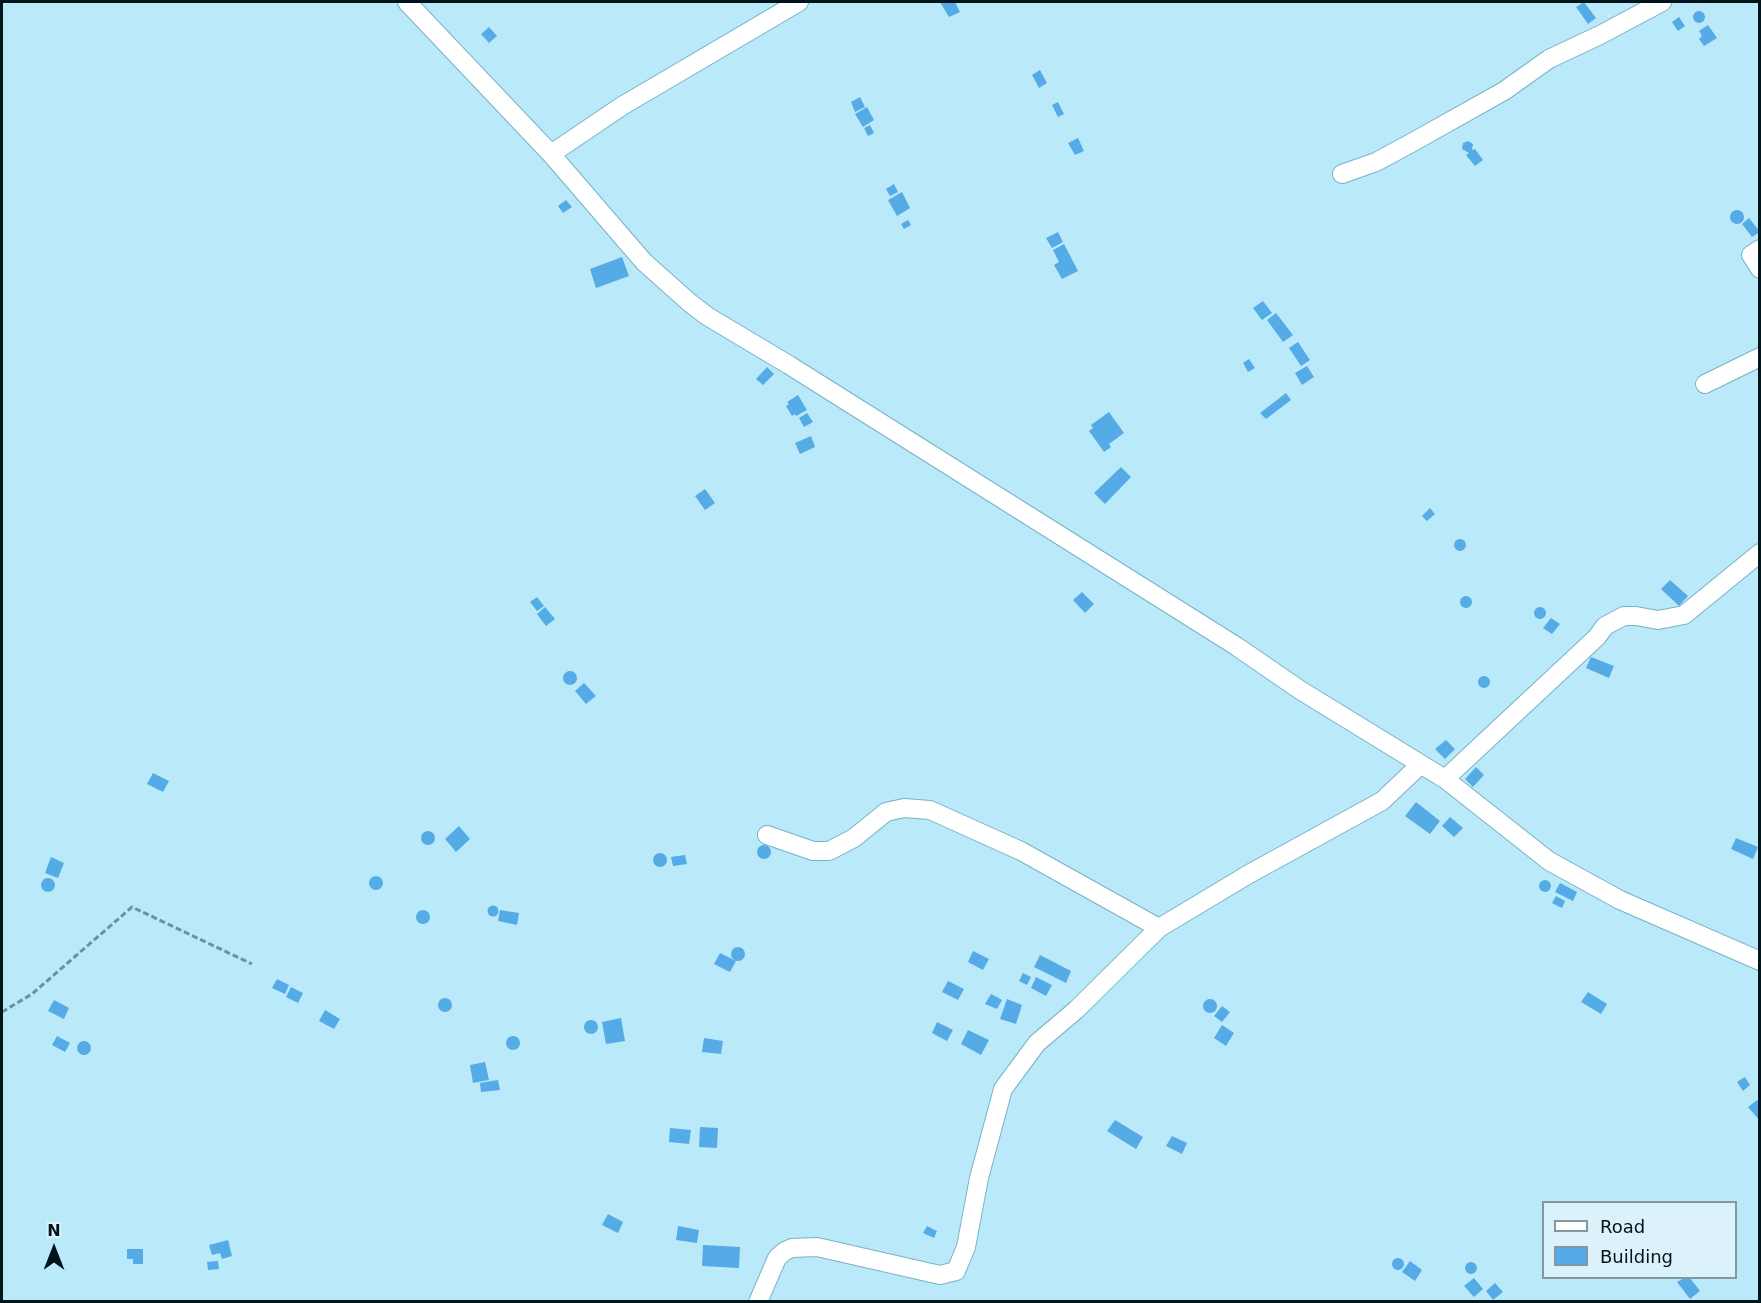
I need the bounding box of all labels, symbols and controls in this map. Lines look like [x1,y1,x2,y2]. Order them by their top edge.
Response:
legend [1542,1201,1737,1279]
text: Road [1600,1216,1645,1237]
north arrow [24,1219,84,1279]
text: N [47,1221,61,1240]
text: Building [1600,1246,1673,1267]

